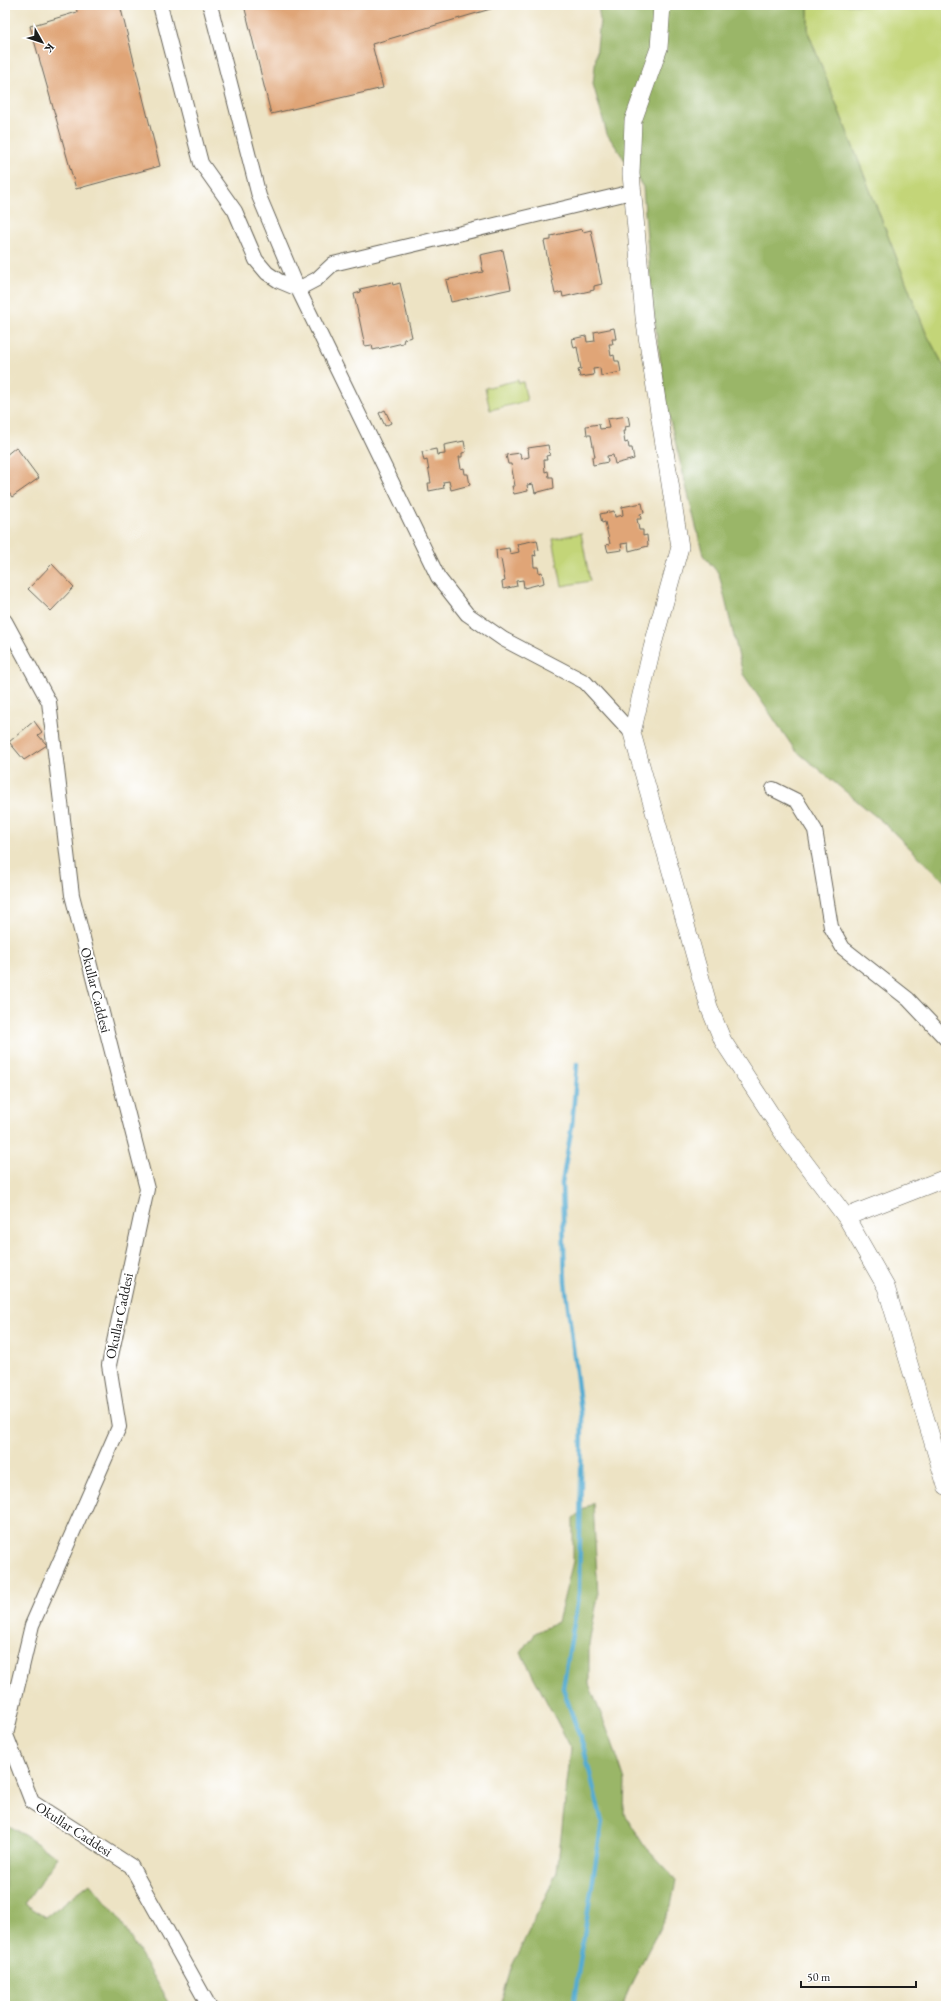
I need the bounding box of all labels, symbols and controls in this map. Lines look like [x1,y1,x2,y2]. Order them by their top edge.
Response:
north arrow [22,22,62,62]
text: K [41,41,58,56]
street label: Okullar Caddesi [77,945,115,1035]
street label: Okullar Caddesi [101,1271,137,1361]
street label: Okullar Caddesi [32,1798,116,1861]
scale bar [801,1963,916,1989]
text: 50 m [807,1969,831,1985]

